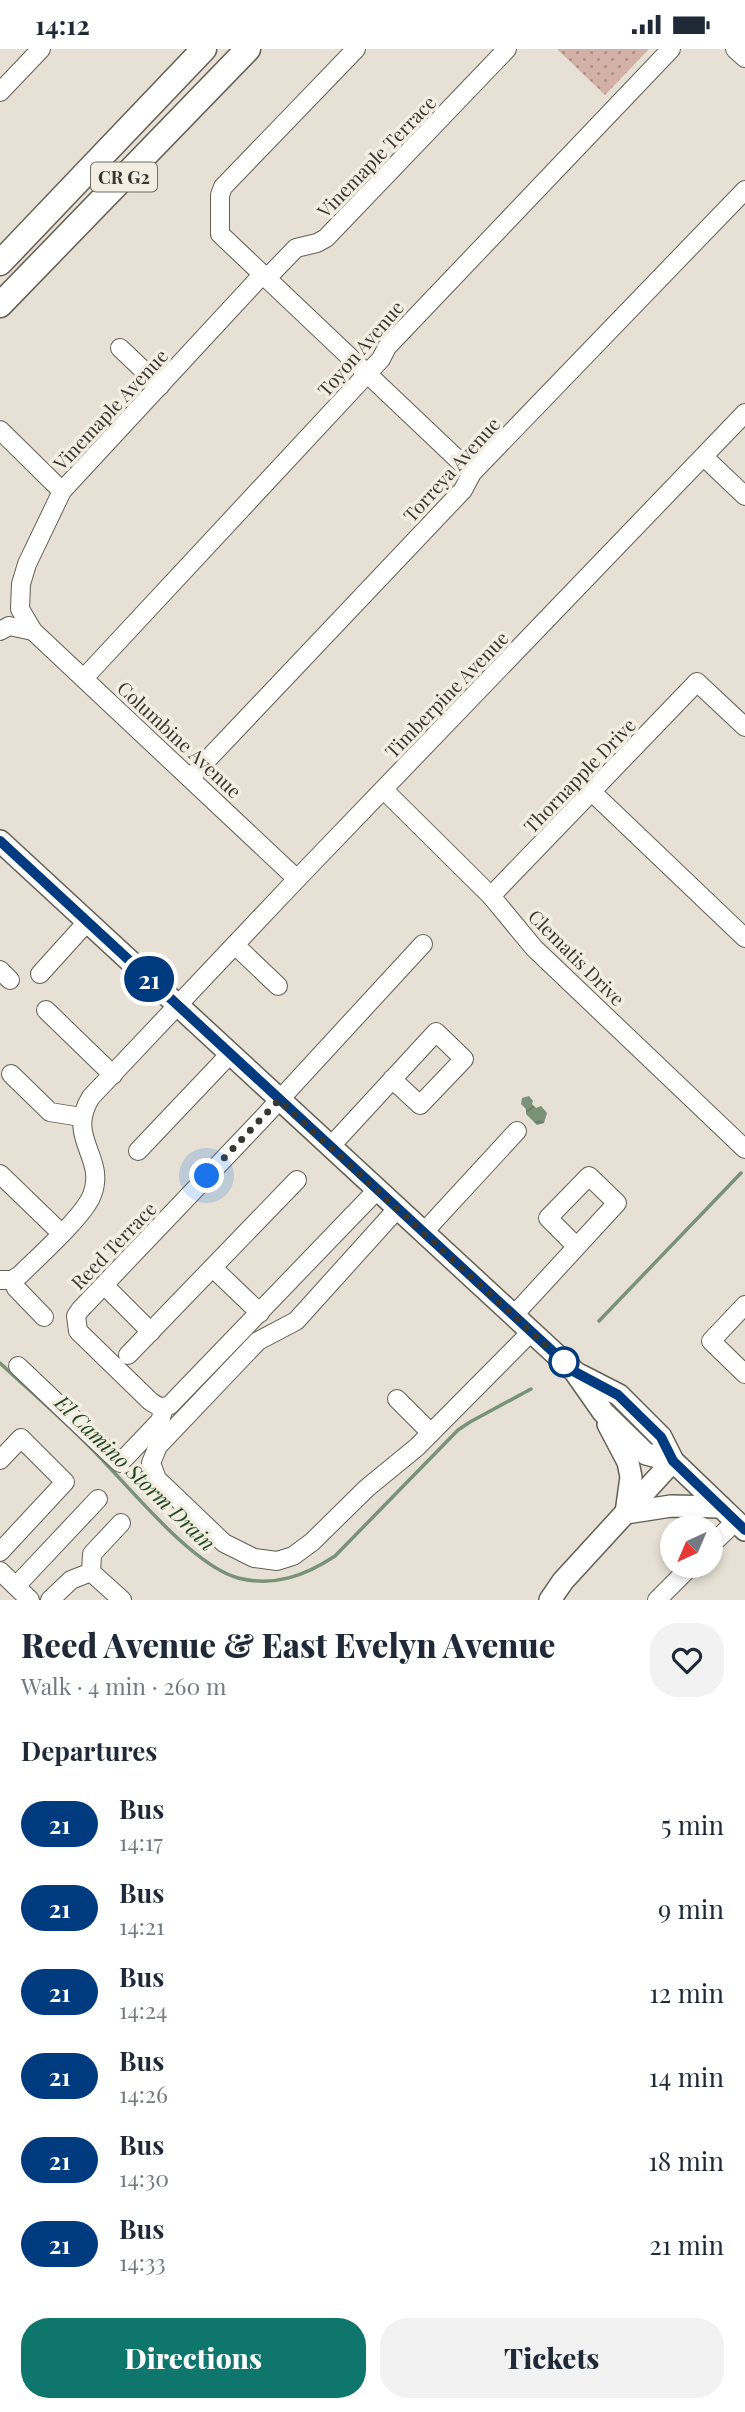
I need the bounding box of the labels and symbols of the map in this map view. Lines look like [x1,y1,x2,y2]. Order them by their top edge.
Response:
street label: Vinemaple Terrace [310,89,441,223]
road number: CR G2 [91,162,157,191]
street label: Toyon Avenue [311,295,409,401]
street label: Vinemaple Avenue [46,343,173,476]
street label: Torreya Avenue [397,411,505,527]
street label: Timberpine Avenue [379,625,513,763]
street label: Columbine Avenue [112,675,248,803]
street label: Thornapple Drive [517,712,641,838]
street label: Clematis Drive [523,903,631,1011]
line badge: 21 [118,956,180,1002]
your location [189,1158,224,1193]
street label: Reed Terrace [65,1195,161,1295]
unlabelled marker [549,1347,579,1377]
water label: El Camino Storm Drain [49,1387,222,1556]
north arrow [660,1515,723,1579]

